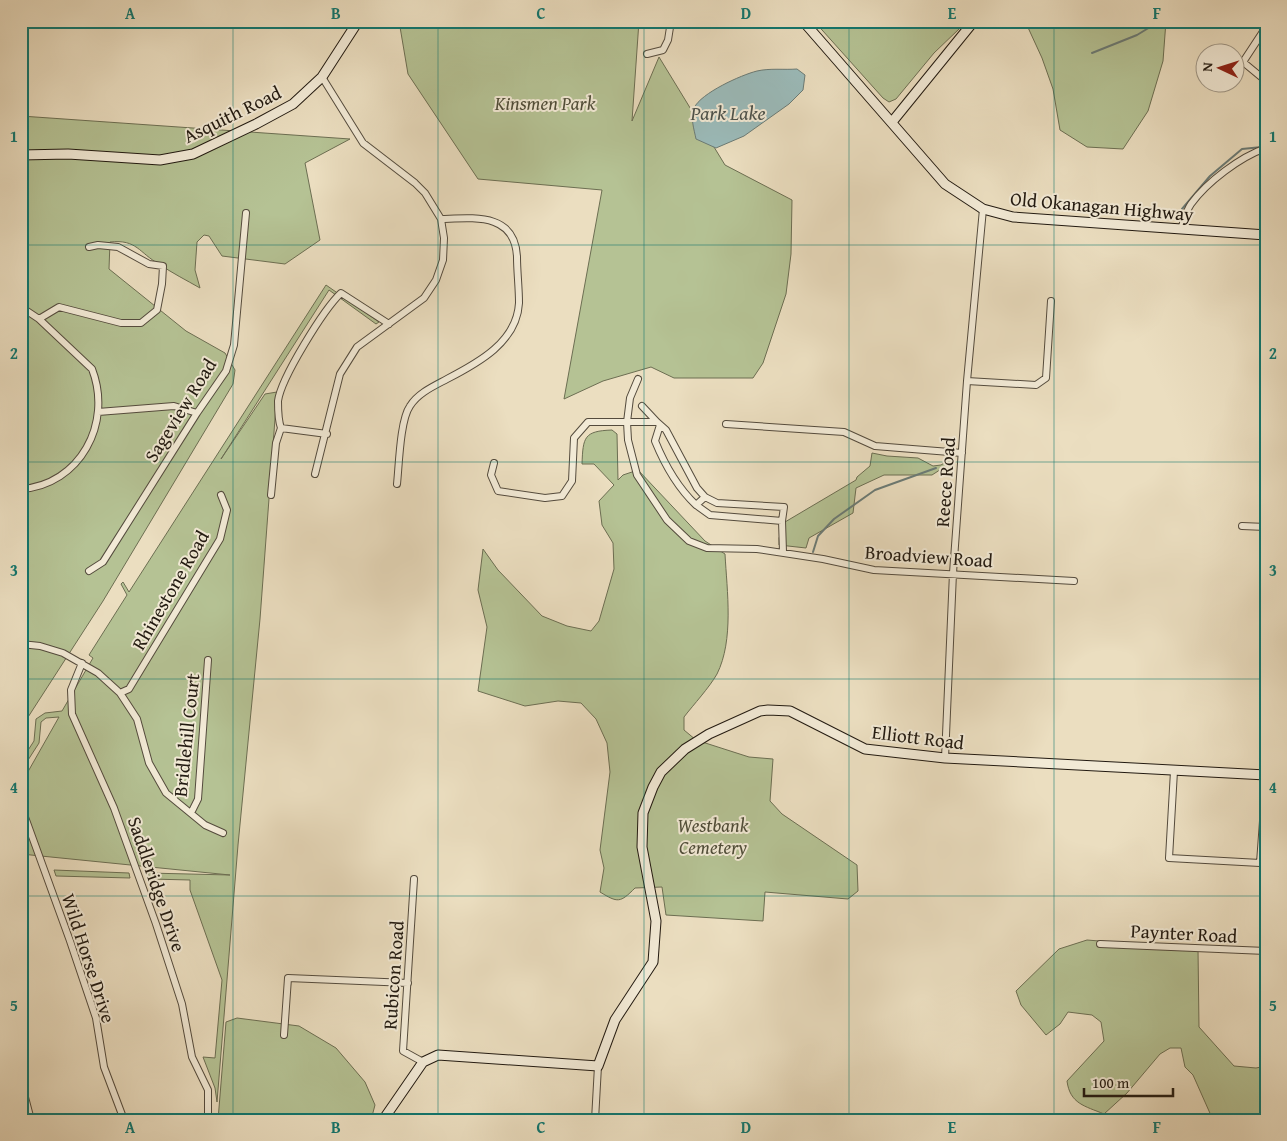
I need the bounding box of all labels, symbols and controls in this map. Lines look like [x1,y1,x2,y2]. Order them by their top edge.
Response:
text: A [125,1,136,25]
text: B [331,1,341,25]
text: C [536,1,546,25]
text: D [741,1,751,25]
text: E [948,1,957,25]
text: F [1153,1,1161,25]
north arrow [1194,42,1244,92]
text: N [1197,61,1217,72]
street label: Asquith Road [178,78,287,150]
park label: Kinsmen Park [494,89,596,117]
water label: Park Lake [690,98,766,127]
text: 1 [10,124,18,148]
text: 1 [1269,124,1277,148]
street label: Old Okanagan Highway [1009,184,1195,228]
text: 2 [10,341,18,365]
text: 2 [1269,341,1277,365]
street label: Sageview Road [137,352,224,467]
street label: Reece Road [928,435,962,528]
street label: Rhinestone Road [124,524,216,655]
street label: Broadview Road [864,538,995,574]
text: 3 [10,558,18,582]
text: 3 [1269,558,1277,582]
street label: Bridlehill Court [166,672,206,798]
street label: Elliott Road [870,717,967,757]
text: 4 [10,775,18,799]
text: 4 [1269,775,1277,799]
park label: Westbank Cemetery [678,811,749,861]
street label: Saddleridge Drive [121,813,193,955]
street label: Wild Horse Drive [55,890,123,1026]
street label: Paynter Road [1130,916,1239,950]
street label: Rubicon Road [375,919,411,1030]
text: 5 [10,993,18,1017]
text: 5 [1269,993,1277,1017]
scale bar [1084,1066,1173,1098]
text: 100 m [1092,1072,1130,1093]
text: A [125,1115,136,1139]
text: B [331,1115,341,1139]
text: C [536,1115,546,1139]
text: D [741,1115,751,1139]
text: E [948,1115,957,1139]
text: F [1153,1115,1161,1139]

